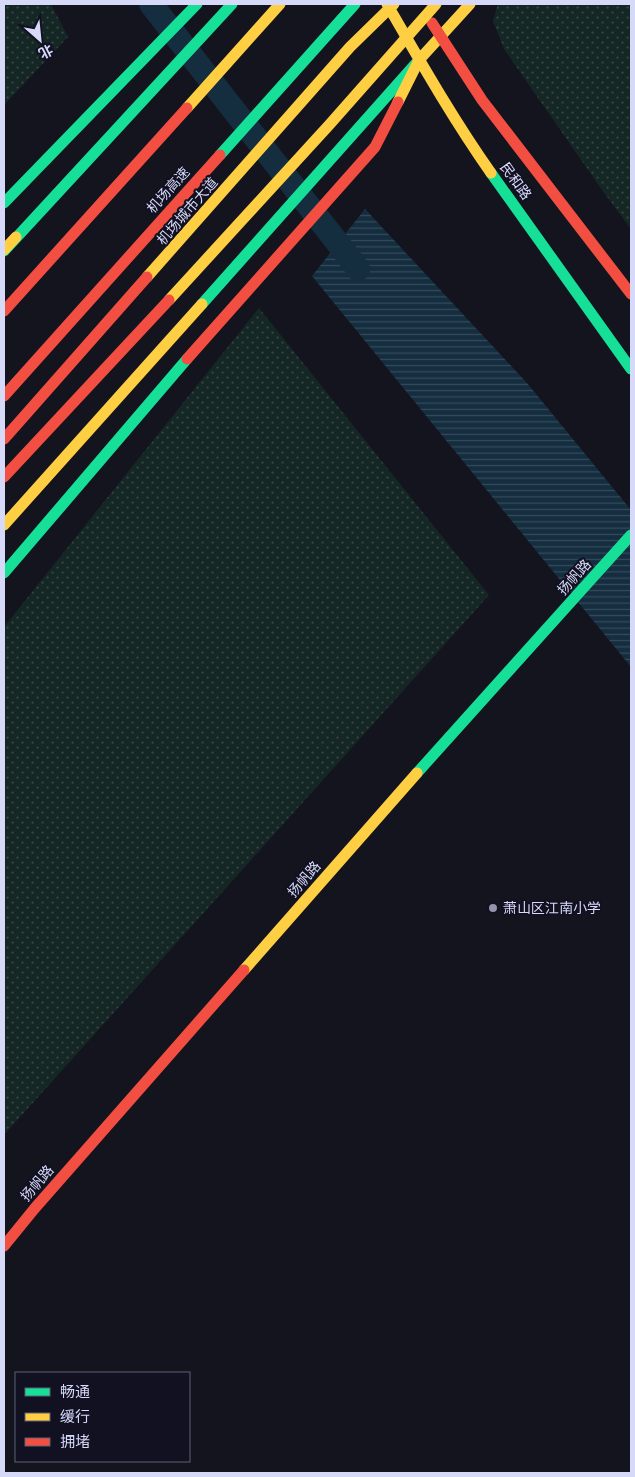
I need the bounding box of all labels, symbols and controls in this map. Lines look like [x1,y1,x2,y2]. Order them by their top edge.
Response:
north arrow [15,15,65,65]
text: 北 [36,40,56,63]
street label: 民和路 [496,159,536,203]
street label: 机场高速 [143,163,193,217]
street label: 机场城市大道 [153,173,221,249]
street label: 扬帆路 [553,555,595,599]
street label: 扬帆路 [283,857,325,901]
place label: 萧山区江南小学 [503,899,601,917]
marker: 萧山区江南小学 [487,902,499,914]
street label: 扬帆路 [16,1161,58,1205]
legend [15,1372,190,1462]
text: 畅通 [60,1382,90,1401]
text: 缓行 [60,1407,90,1426]
text: 拥堵 [60,1432,90,1451]

